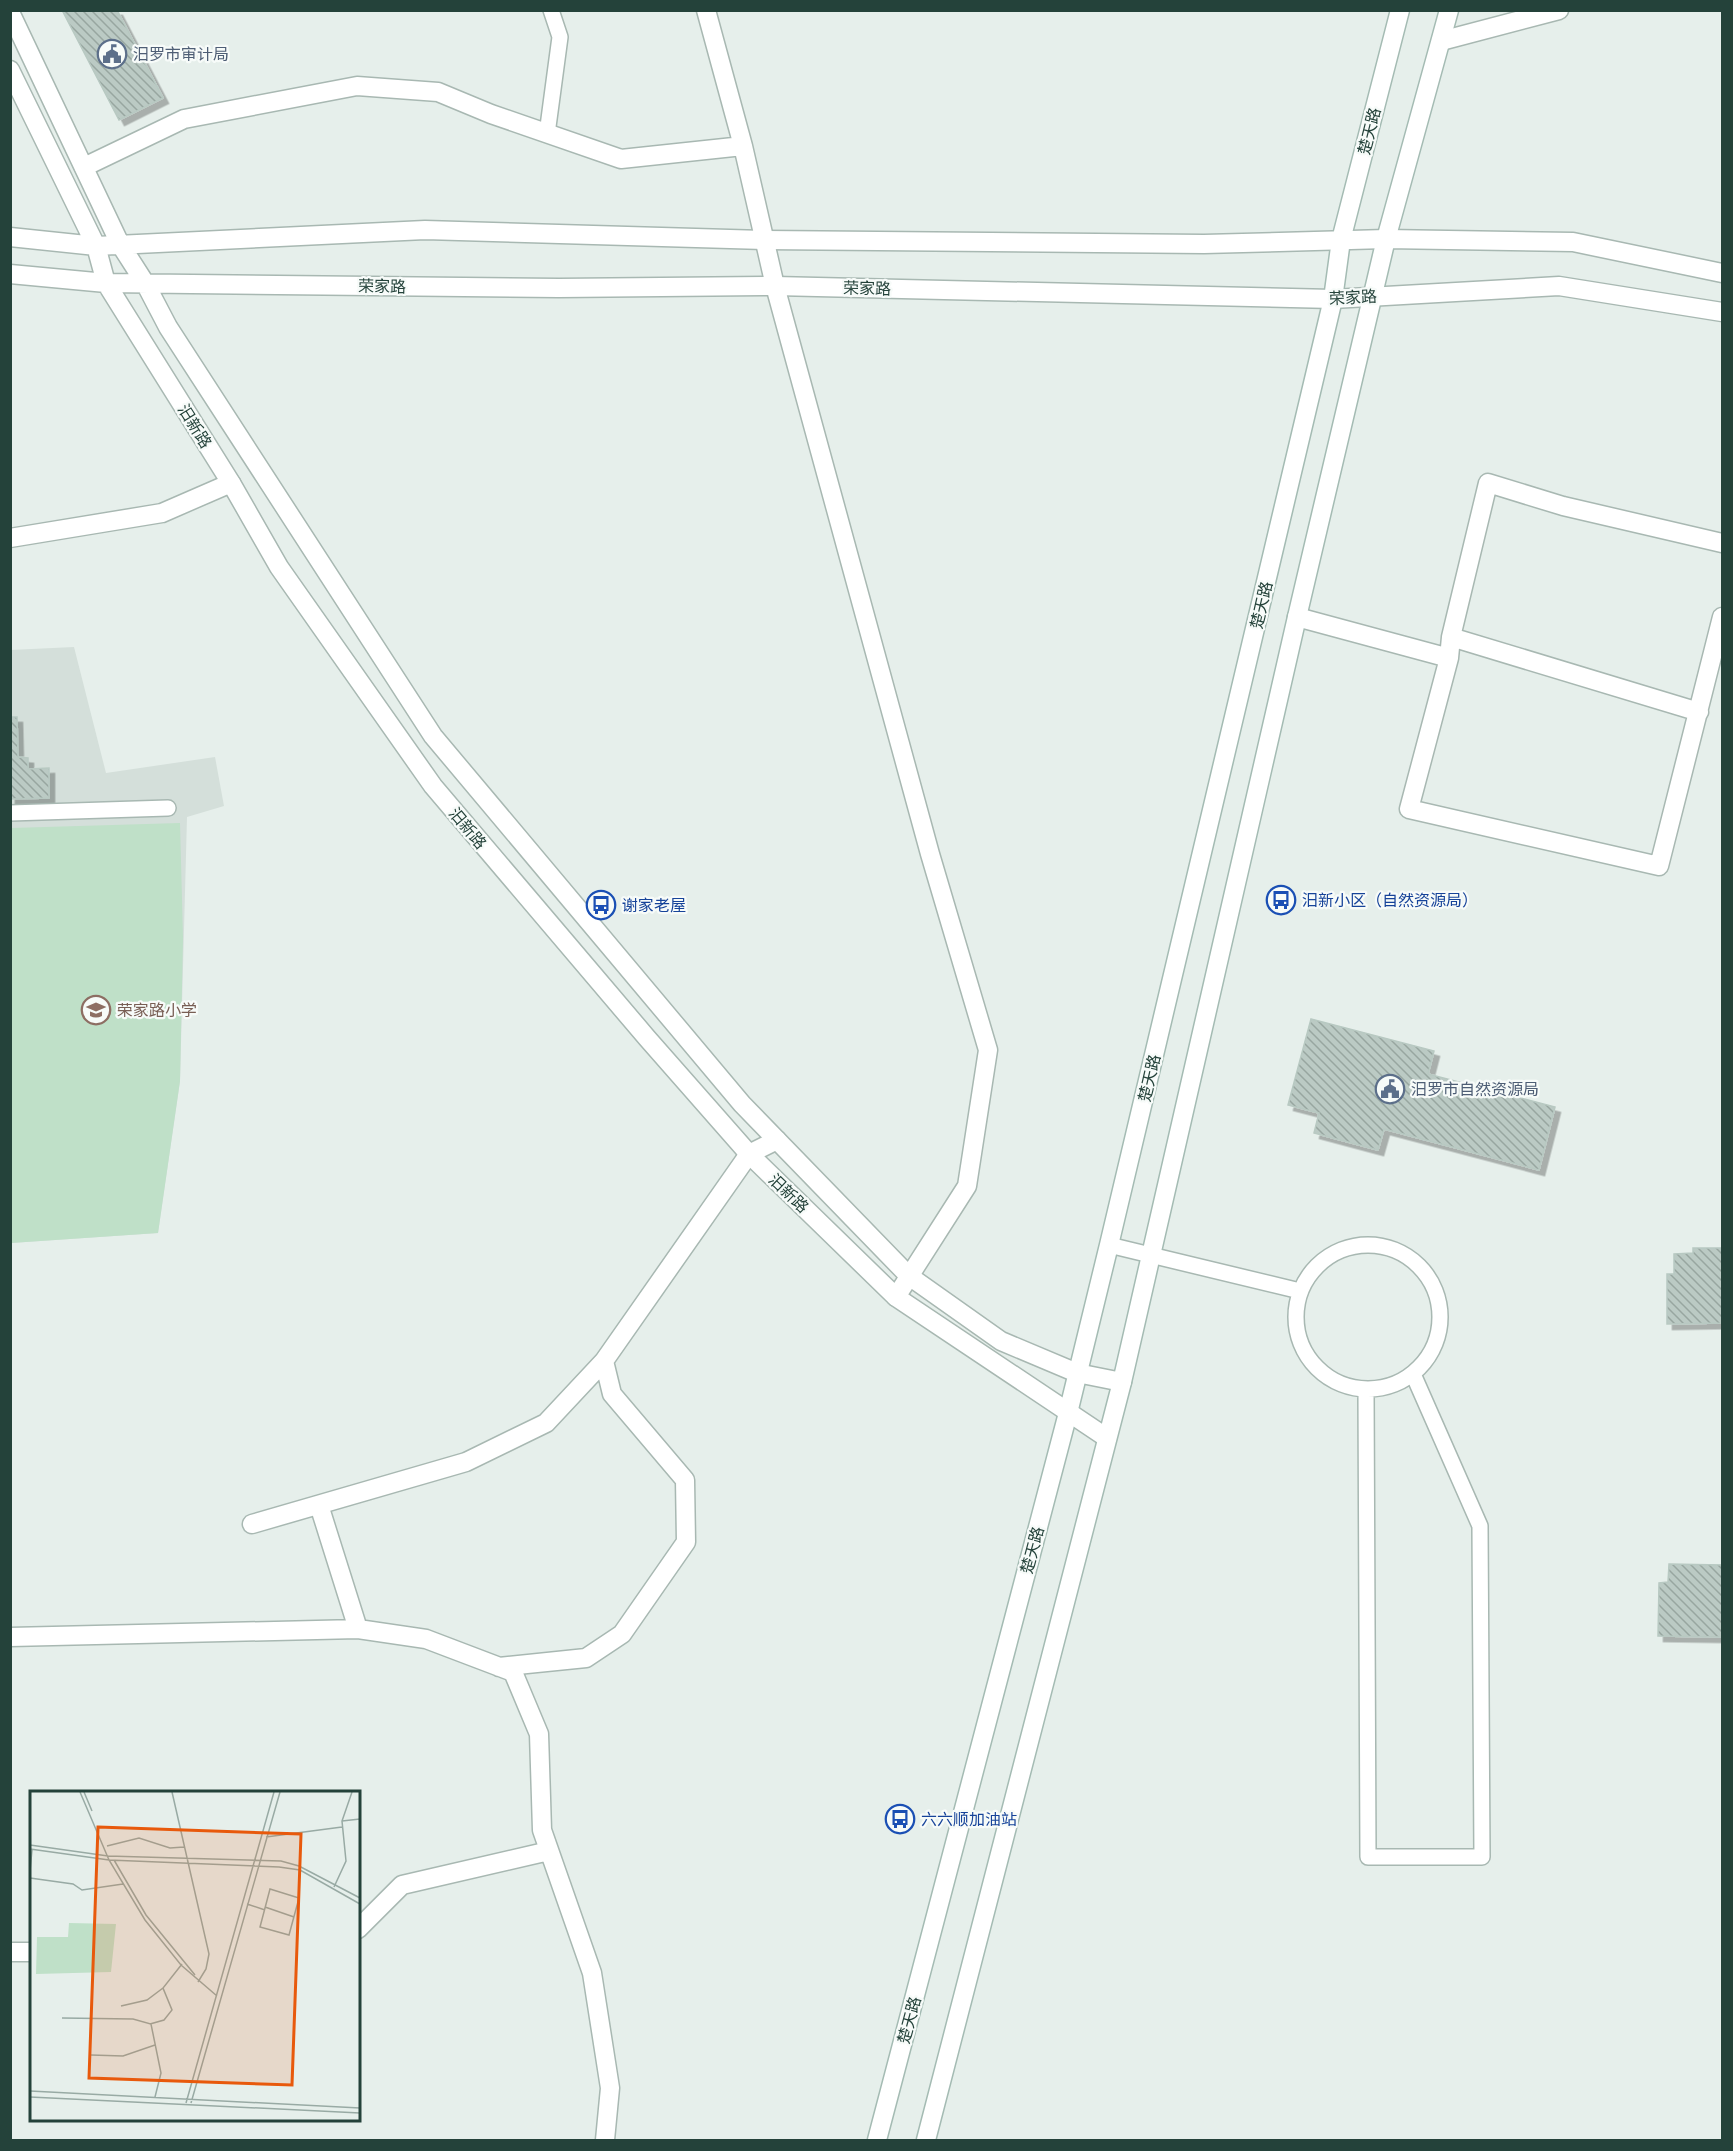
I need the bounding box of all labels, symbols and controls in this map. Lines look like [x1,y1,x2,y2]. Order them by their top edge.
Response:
public building icon: 汨罗市审计局 [96,38,128,70]
place label: 汨罗市审计局 [133,44,229,65]
street label: 楚天路 [1353,105,1385,157]
street label: 荣家路 [358,276,406,297]
street label: 荣家路 [843,278,891,299]
street label: 荣家路 [1329,286,1378,309]
street label: 汨新路 [173,400,216,452]
street label: 楚天路 [1246,579,1277,631]
street label: 汨新路 [444,803,491,853]
bus stop icon: 汨新小区（自然资源局） [1265,884,1297,916]
bus stop icon: 谢家老屋 [585,889,617,921]
place label: 汨新小区（自然资源局） [1302,890,1478,911]
place label: 谢家老屋 [622,895,686,916]
school or university icon: 荣家路小学 [80,994,112,1026]
place label: 荣家路小学 [117,1000,197,1021]
street label: 楚天路 [1134,1052,1165,1104]
public building icon: 汨罗市自然资源局 [1374,1073,1406,1105]
place label: 汨罗市自然资源局 [1411,1079,1539,1100]
street label: 汨新路 [764,1169,813,1218]
street label: 楚天路 [1016,1524,1049,1576]
inset map [30,1791,360,2121]
bus stop icon: 六六顺加油站 [884,1803,916,1835]
place label: 六六顺加油站 [921,1809,1017,1830]
street label: 楚天路 [893,1994,926,2046]

